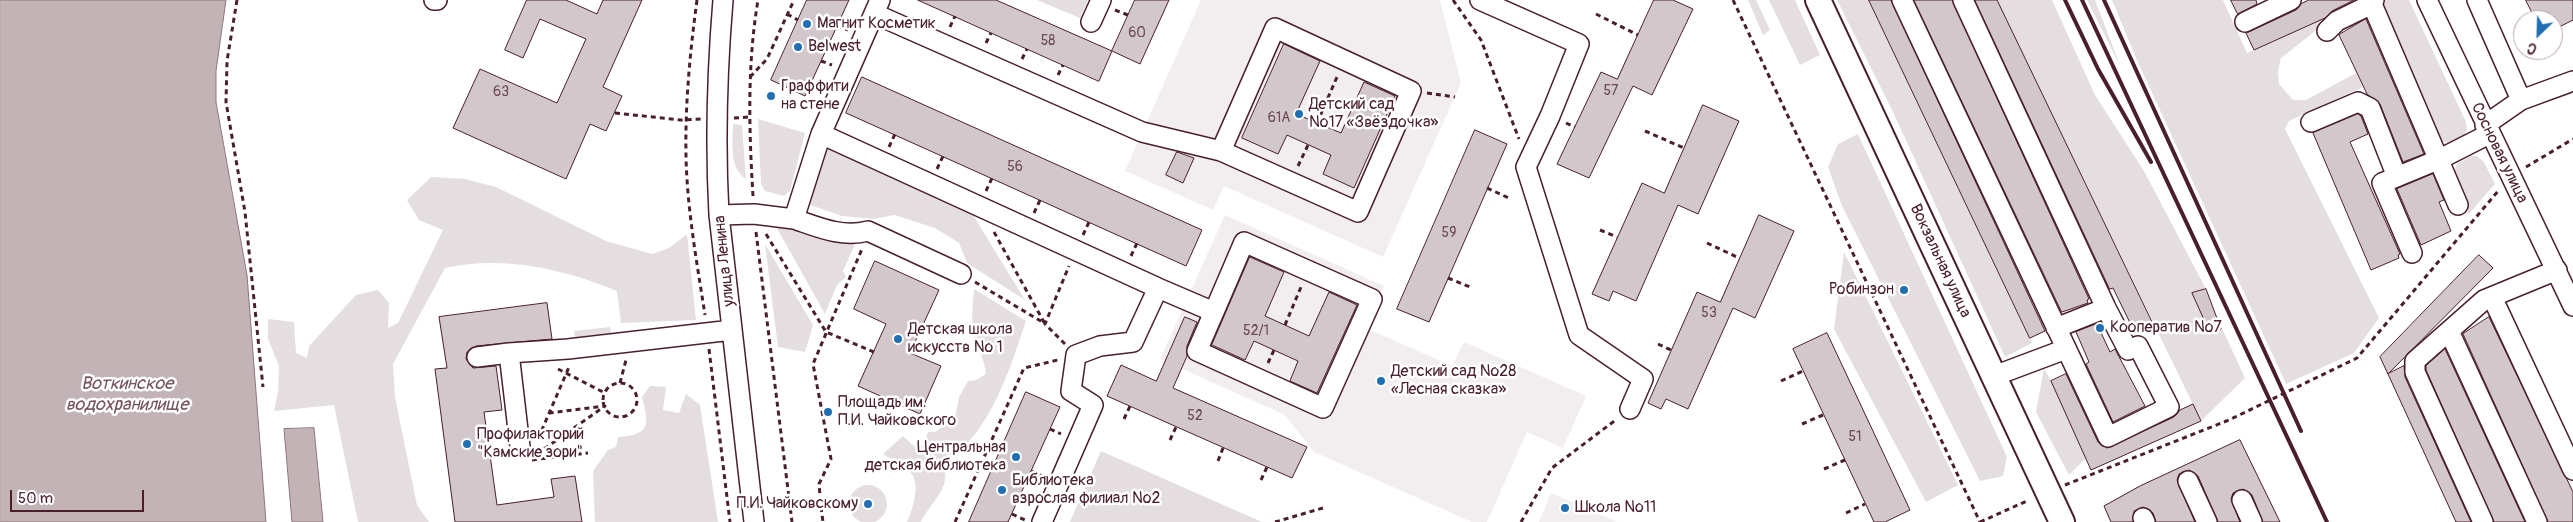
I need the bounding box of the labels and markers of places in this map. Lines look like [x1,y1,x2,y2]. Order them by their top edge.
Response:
place label: Магнит Косметик [817,14,936,34]
marker: Магнит Косметик [801,18,813,30]
place label: Belwest [808,37,861,57]
marker: Belwest [792,41,804,53]
place label: Граффити на стене [781,77,849,115]
marker: Граффити на стене [765,90,777,102]
place label: Детский сад №17 «Звёздочка» [1309,95,1438,133]
marker: Детский сад №17 «Звёздочка» [1293,108,1305,120]
place label: Робинзон [1829,280,1894,300]
marker: Робинзон [1898,284,1910,296]
place label: Кооператив №7 [2110,318,2222,338]
place label: Детская школа искусств № 1 [908,320,1012,358]
marker: Кооператив №7 [2094,322,2106,334]
marker: Детская школа искусств № 1 [892,333,904,345]
place label: Детский сад №28 «Лесная сказка» [1391,362,1516,400]
marker: Детский сад №28 «Лесная сказка» [1375,375,1387,387]
place label: Площадь им. П.И. Чайковского [838,393,956,431]
marker: Площадь им. П.И. Чайковского [822,406,834,418]
place label: Профилакторий "Камские зори" [477,425,584,463]
marker: Профилакторий "Камские зори" [461,438,473,450]
place label: Центральная детская библиотека [864,438,1006,476]
marker: Центральная детская библиотека [1010,451,1022,463]
place label: Библиотека взрослая филиал №2 [1012,471,1160,509]
marker: Библиотека взрослая филиал №2 [996,484,1008,496]
place label: П.И. Чайковскому [737,494,858,514]
marker: П.И. Чайковскому [862,498,874,510]
place label: Школа №11 [1575,498,1656,518]
marker: Школа №11 [1559,502,1571,514]

